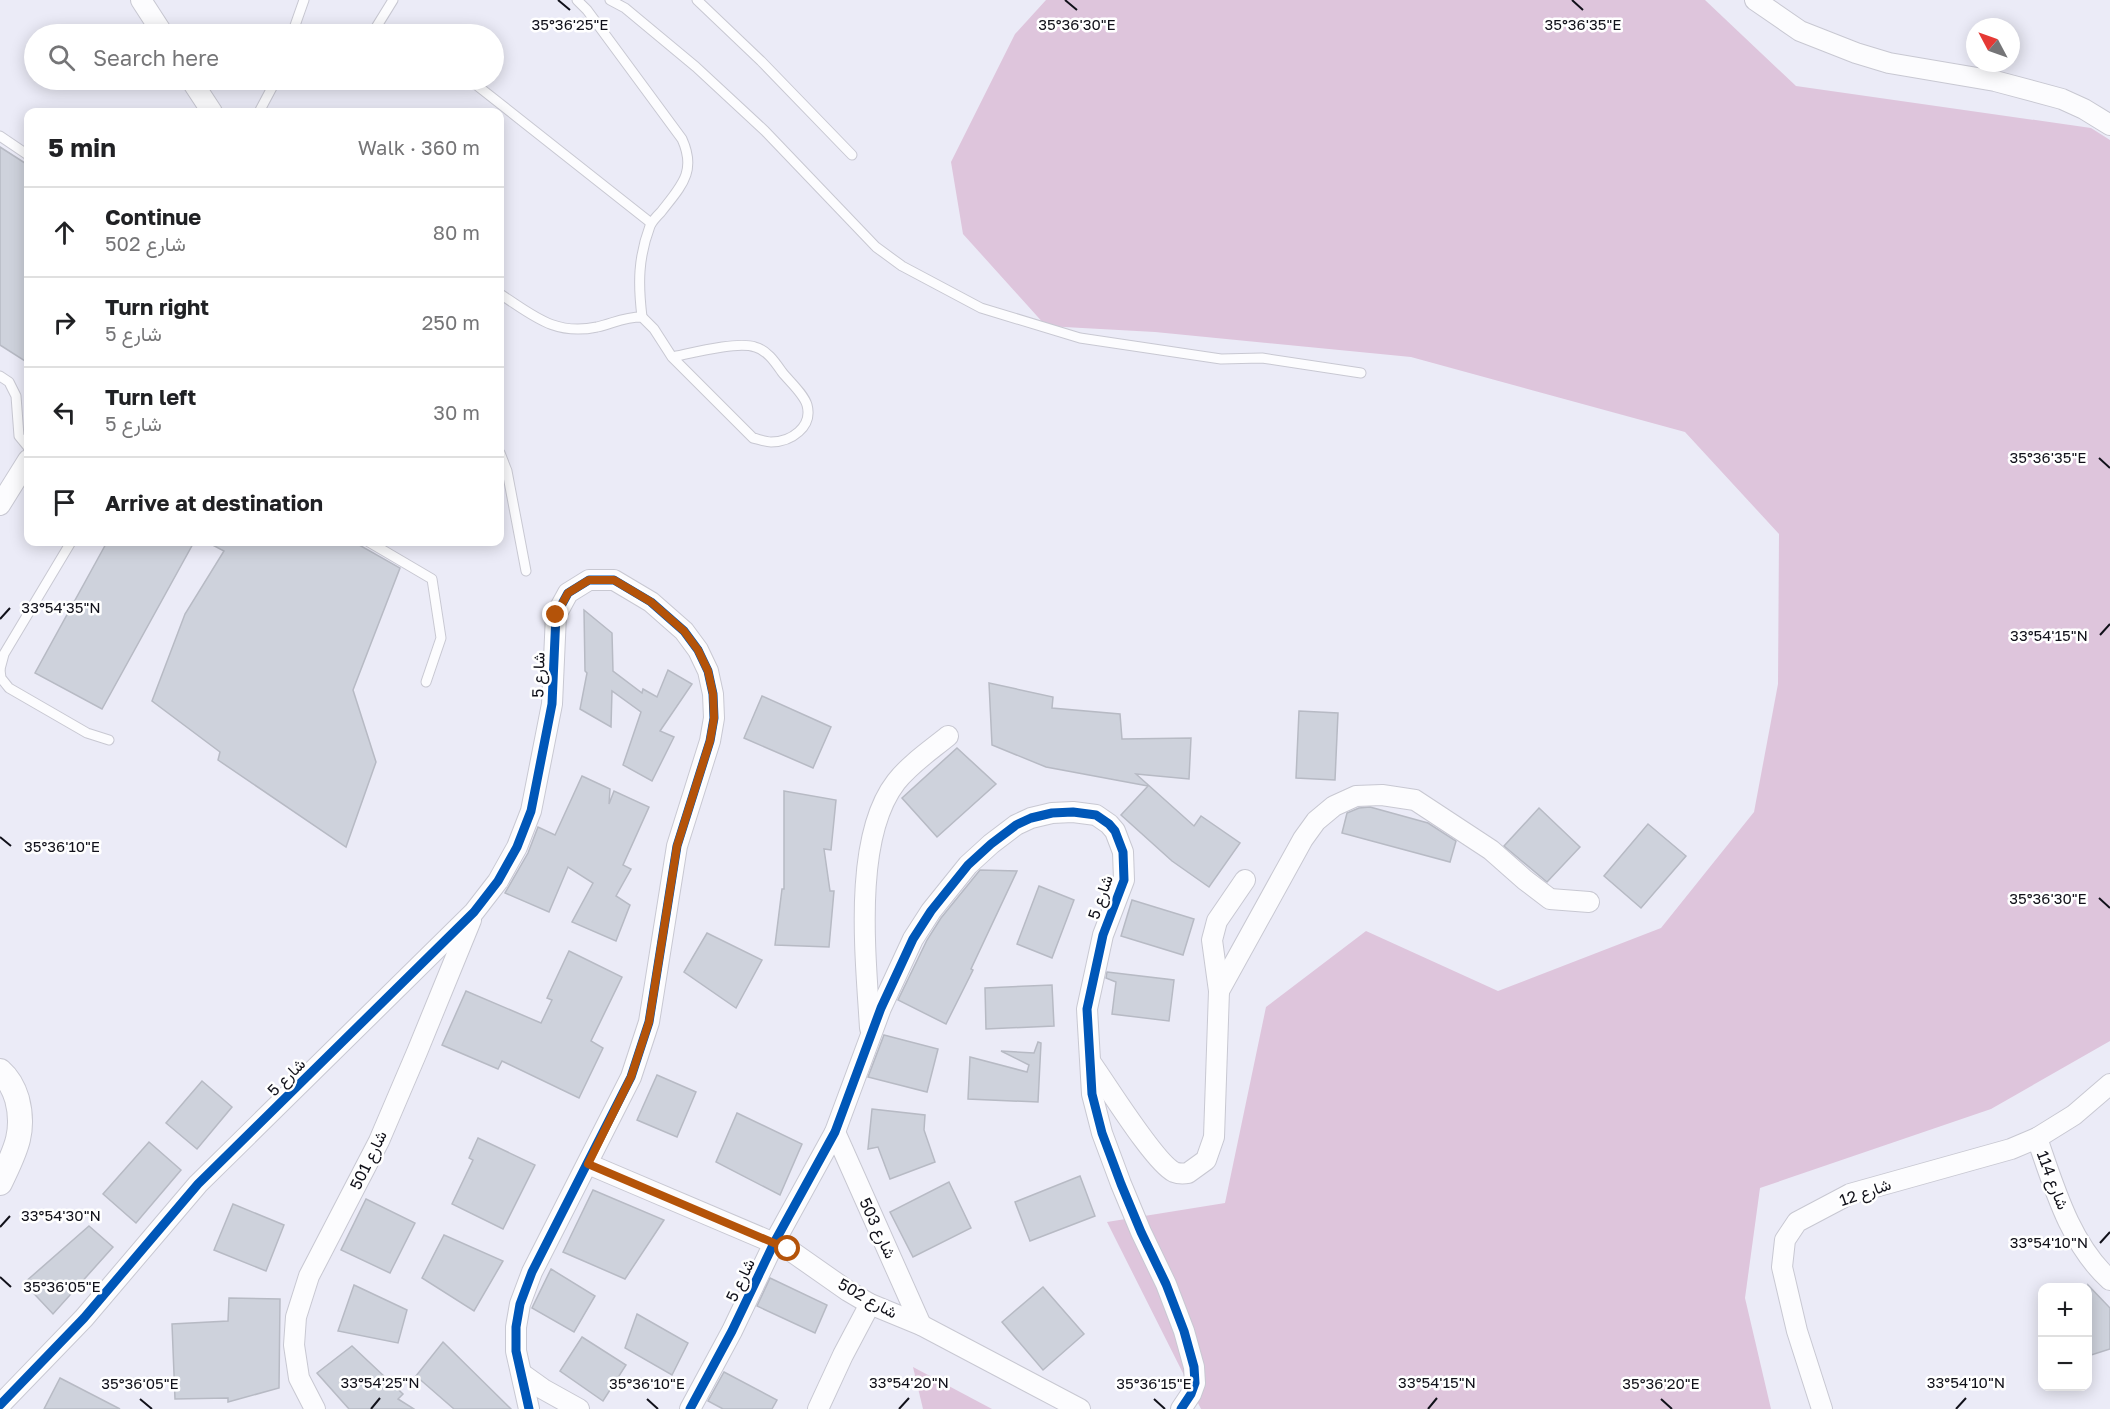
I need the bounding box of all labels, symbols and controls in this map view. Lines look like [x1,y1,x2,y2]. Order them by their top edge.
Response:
text: 35°36'25"E [532,15,608,33]
text: 35°36'30"E [1038,15,1116,33]
text: 35°36'35"E [1545,15,1621,33]
north arrow [1966,18,2020,72]
search box [24,24,504,90]
icon: search [45,41,78,74]
text: Search here [93,44,219,71]
text: 5 min [48,132,116,163]
text: Walk · 360 m [358,135,480,159]
text: Continue [105,203,201,230]
icon: ahead [48,216,81,249]
text: 80 m [433,220,480,244]
text: شارع 502 [105,231,186,255]
text: Turn right [105,293,209,320]
icon: right [48,306,81,339]
text: 250 m [422,310,480,334]
text: شارع 5 [105,321,162,345]
text: Turn left [105,383,196,410]
icon: left [48,396,81,429]
text: 30 m [433,400,480,424]
text: شارع 5 [105,411,162,435]
text: 35°36'35"E [2010,448,2086,466]
icon: arrive [48,486,81,519]
text: Arrive at destination [105,489,323,516]
text: 33°54'35"N [21,598,101,616]
route end [542,601,568,627]
text: 33°54'15"N [2010,626,2088,644]
street label: شارع 5 [527,652,551,698]
text: 35°36'10"E [24,837,100,855]
street label: شارع 5 [1083,872,1119,922]
text: 35°36'30"E [2009,889,2087,907]
street label: شارع 5 [263,1054,311,1102]
street label: شارع 501 [345,1127,393,1194]
street label: شارع 114 [2031,1148,2073,1213]
street label: شارع 12 [1837,1174,1894,1212]
street label: شارع 503 [853,1194,901,1262]
text: 33°54'30"N [21,1206,101,1224]
text: 33°54'10"N [2010,1233,2088,1251]
route start [774,1235,800,1261]
street label: شارع 5 [721,1255,761,1306]
street label: شارع 502 [834,1274,901,1324]
text: 35°36'05"E [23,1277,101,1295]
map controls [2038,1283,2092,1391]
button: + [2038,1283,2092,1337]
button: − [2038,1337,2092,1391]
text: 33°54'25"N [340,1373,420,1391]
text: 33°54'20"N [869,1373,949,1391]
text: 33°54'15"N [1398,1373,1476,1391]
text: 33°54'10"N [1927,1373,2005,1391]
text: 35°36'05"E [101,1374,179,1392]
text: 35°36'10"E [609,1374,685,1392]
text: 35°36'15"E [1116,1374,1192,1392]
text: 35°36'20"E [1622,1374,1700,1392]

